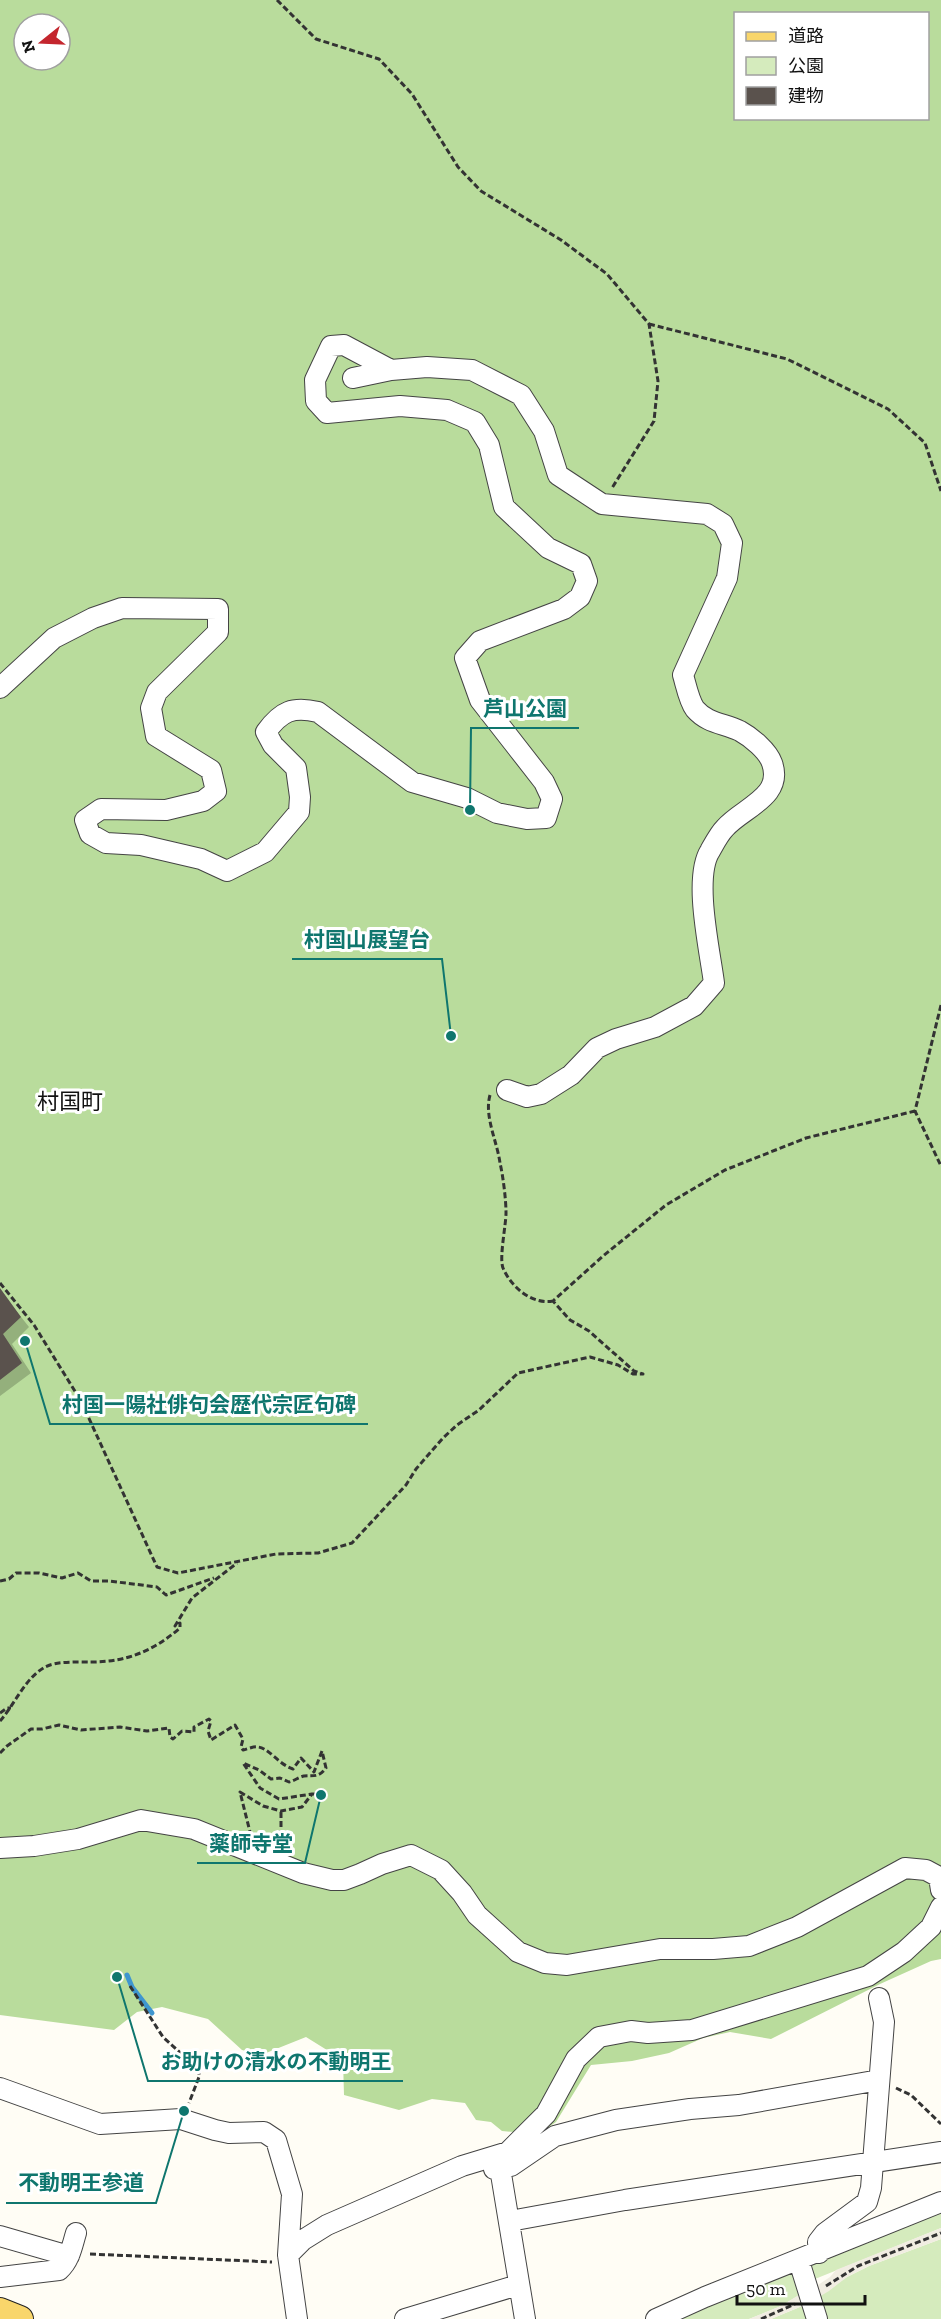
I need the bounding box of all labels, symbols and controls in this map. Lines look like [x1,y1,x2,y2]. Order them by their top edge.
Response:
north arrow [12,12,72,72]
legend [734,12,929,120]
text: 道路 [788,25,824,47]
text: N [17,38,39,55]
text: 公園 [788,55,824,77]
text: 建物 [788,85,824,107]
callout: 芦山公園 [471,689,579,728]
text: 芦山公園 [483,696,567,721]
callout: 村国山展望台 [292,920,442,959]
text: 村国山展望台 [304,927,430,952]
district label: 村国町 [37,1088,103,1115]
callout: 村国一陽社俳句会歴代宗匠句碑 [50,1385,368,1424]
text: 村国一陽社俳句会歴代宗匠句碑 [62,1392,356,1417]
callout: 薬師寺堂 [197,1824,305,1863]
text: 薬師寺堂 [209,1831,293,1856]
callout: お助けの清水の不動明王 [148,2042,403,2081]
text: お助けの清水の不動明王 [161,2049,392,2074]
callout: 不動明王参道 [6,2164,156,2203]
text: 不動明王参道 [18,2170,144,2195]
scale bar [737,2268,864,2306]
text: 50 m [746,2278,786,2300]

